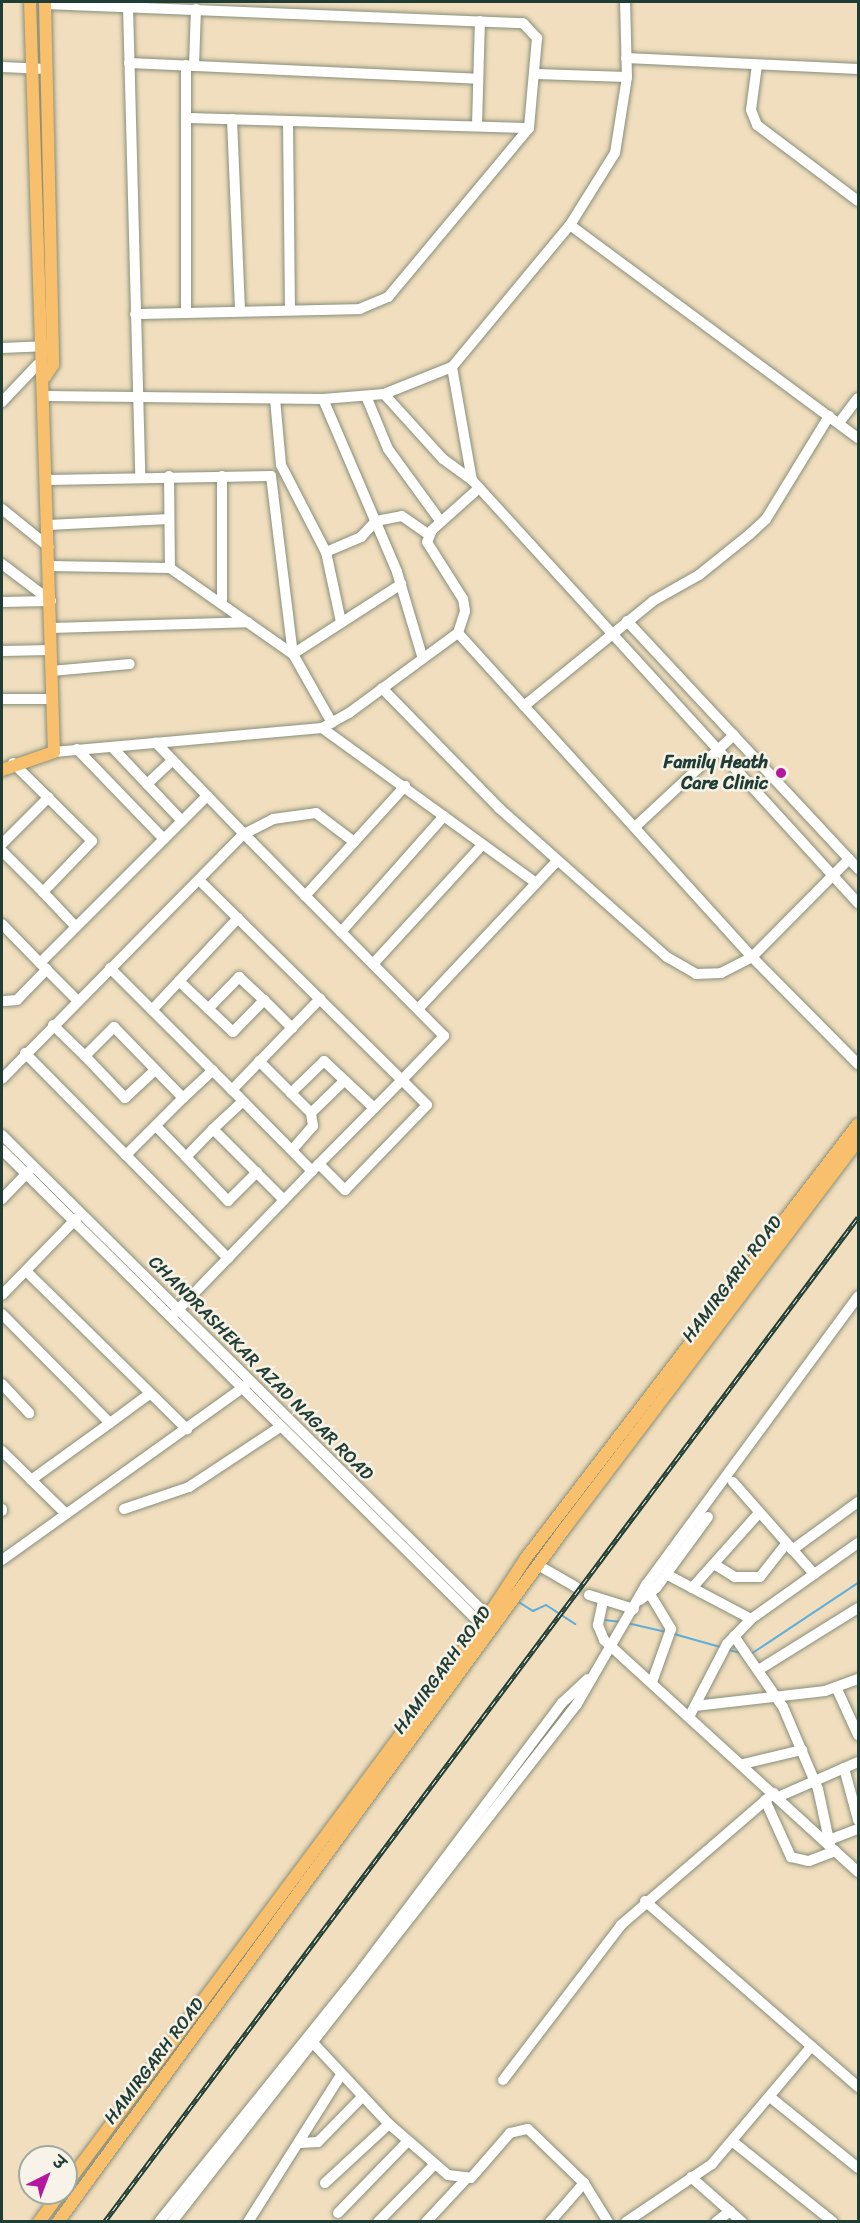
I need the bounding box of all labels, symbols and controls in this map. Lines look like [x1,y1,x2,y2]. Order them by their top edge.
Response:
place label: Family Heath Care Clinic [663,752,768,795]
marker: Family Heath Care Clinic [772,764,790,782]
street label: HAMIRGARH ROAD [677,1212,787,1346]
street label: CHANDRASHEKAR AZAD NAGAR ROAD [144,1251,378,1485]
street label: HAMIRGARH ROAD [388,1602,496,1738]
street label: HAMIRGARH ROAD [99,1994,209,2128]
north arrow [18,2145,78,2205]
text: उ [45,2148,73,2177]

